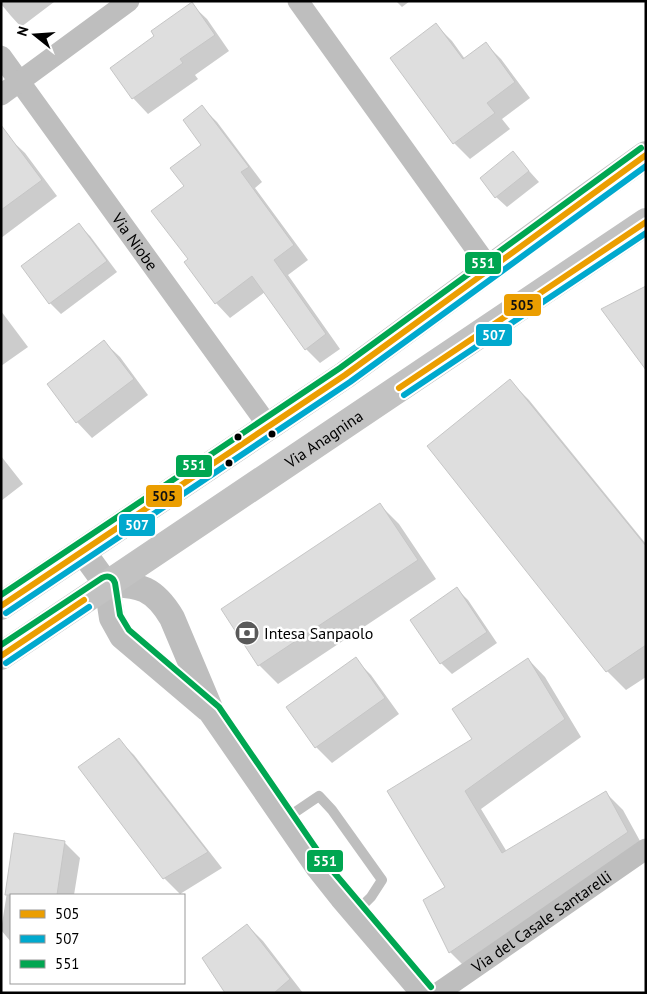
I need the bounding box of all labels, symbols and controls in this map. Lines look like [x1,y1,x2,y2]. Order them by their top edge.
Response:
north arrow [10,10,60,60]
text: N [13,24,33,38]
street label: Via Niobe [107,208,163,274]
line badge: 551 [464,251,502,275]
text: 551 [471,254,495,272]
line badge: 505 [503,293,542,317]
text: 505 [510,296,534,314]
line badge: 507 [475,323,513,347]
text: 507 [482,326,506,344]
street label: Via Anagnina [280,406,366,473]
unlabelled marker [267,429,277,439]
unlabelled marker [233,432,243,442]
line badge: 551 [175,454,213,478]
text: 551 [182,456,206,474]
unlabelled marker [224,458,234,468]
line badge: 505 [145,484,183,508]
text: 505 [152,487,176,505]
line badge: 507 [118,513,156,537]
text: 507 [125,516,149,534]
bank icon: Intesa Sanpaolo [234,620,260,646]
place label: Intesa Sanpaolo [264,623,373,643]
line badge: 551 [306,849,344,873]
text: 551 [313,852,337,870]
street label: Via del Casale Santarelli [467,866,615,977]
legend [10,894,185,984]
text: 505 [55,904,80,923]
text: 507 [55,929,80,948]
text: 551 [55,954,80,973]

